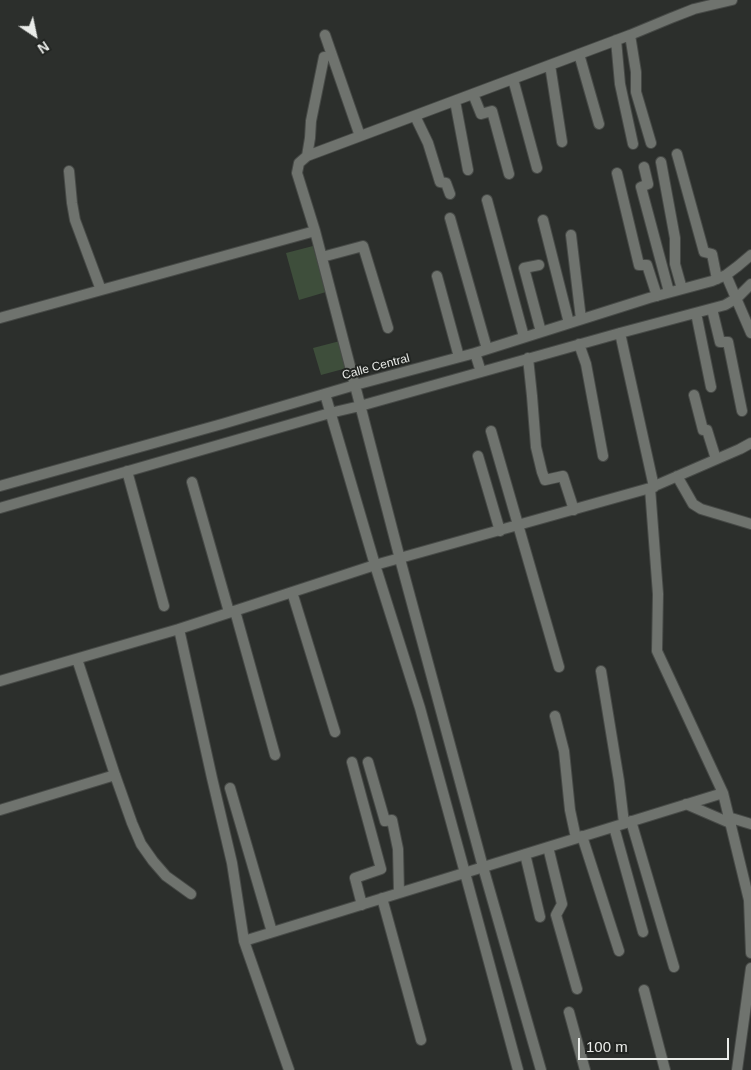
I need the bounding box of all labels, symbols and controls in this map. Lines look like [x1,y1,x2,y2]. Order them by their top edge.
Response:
north arrow [10,10,60,60]
text: N [35,38,52,57]
street label: Calle Central [341,351,411,383]
scale bar [581,1028,732,1060]
text: 100 m [586,1038,628,1055]

